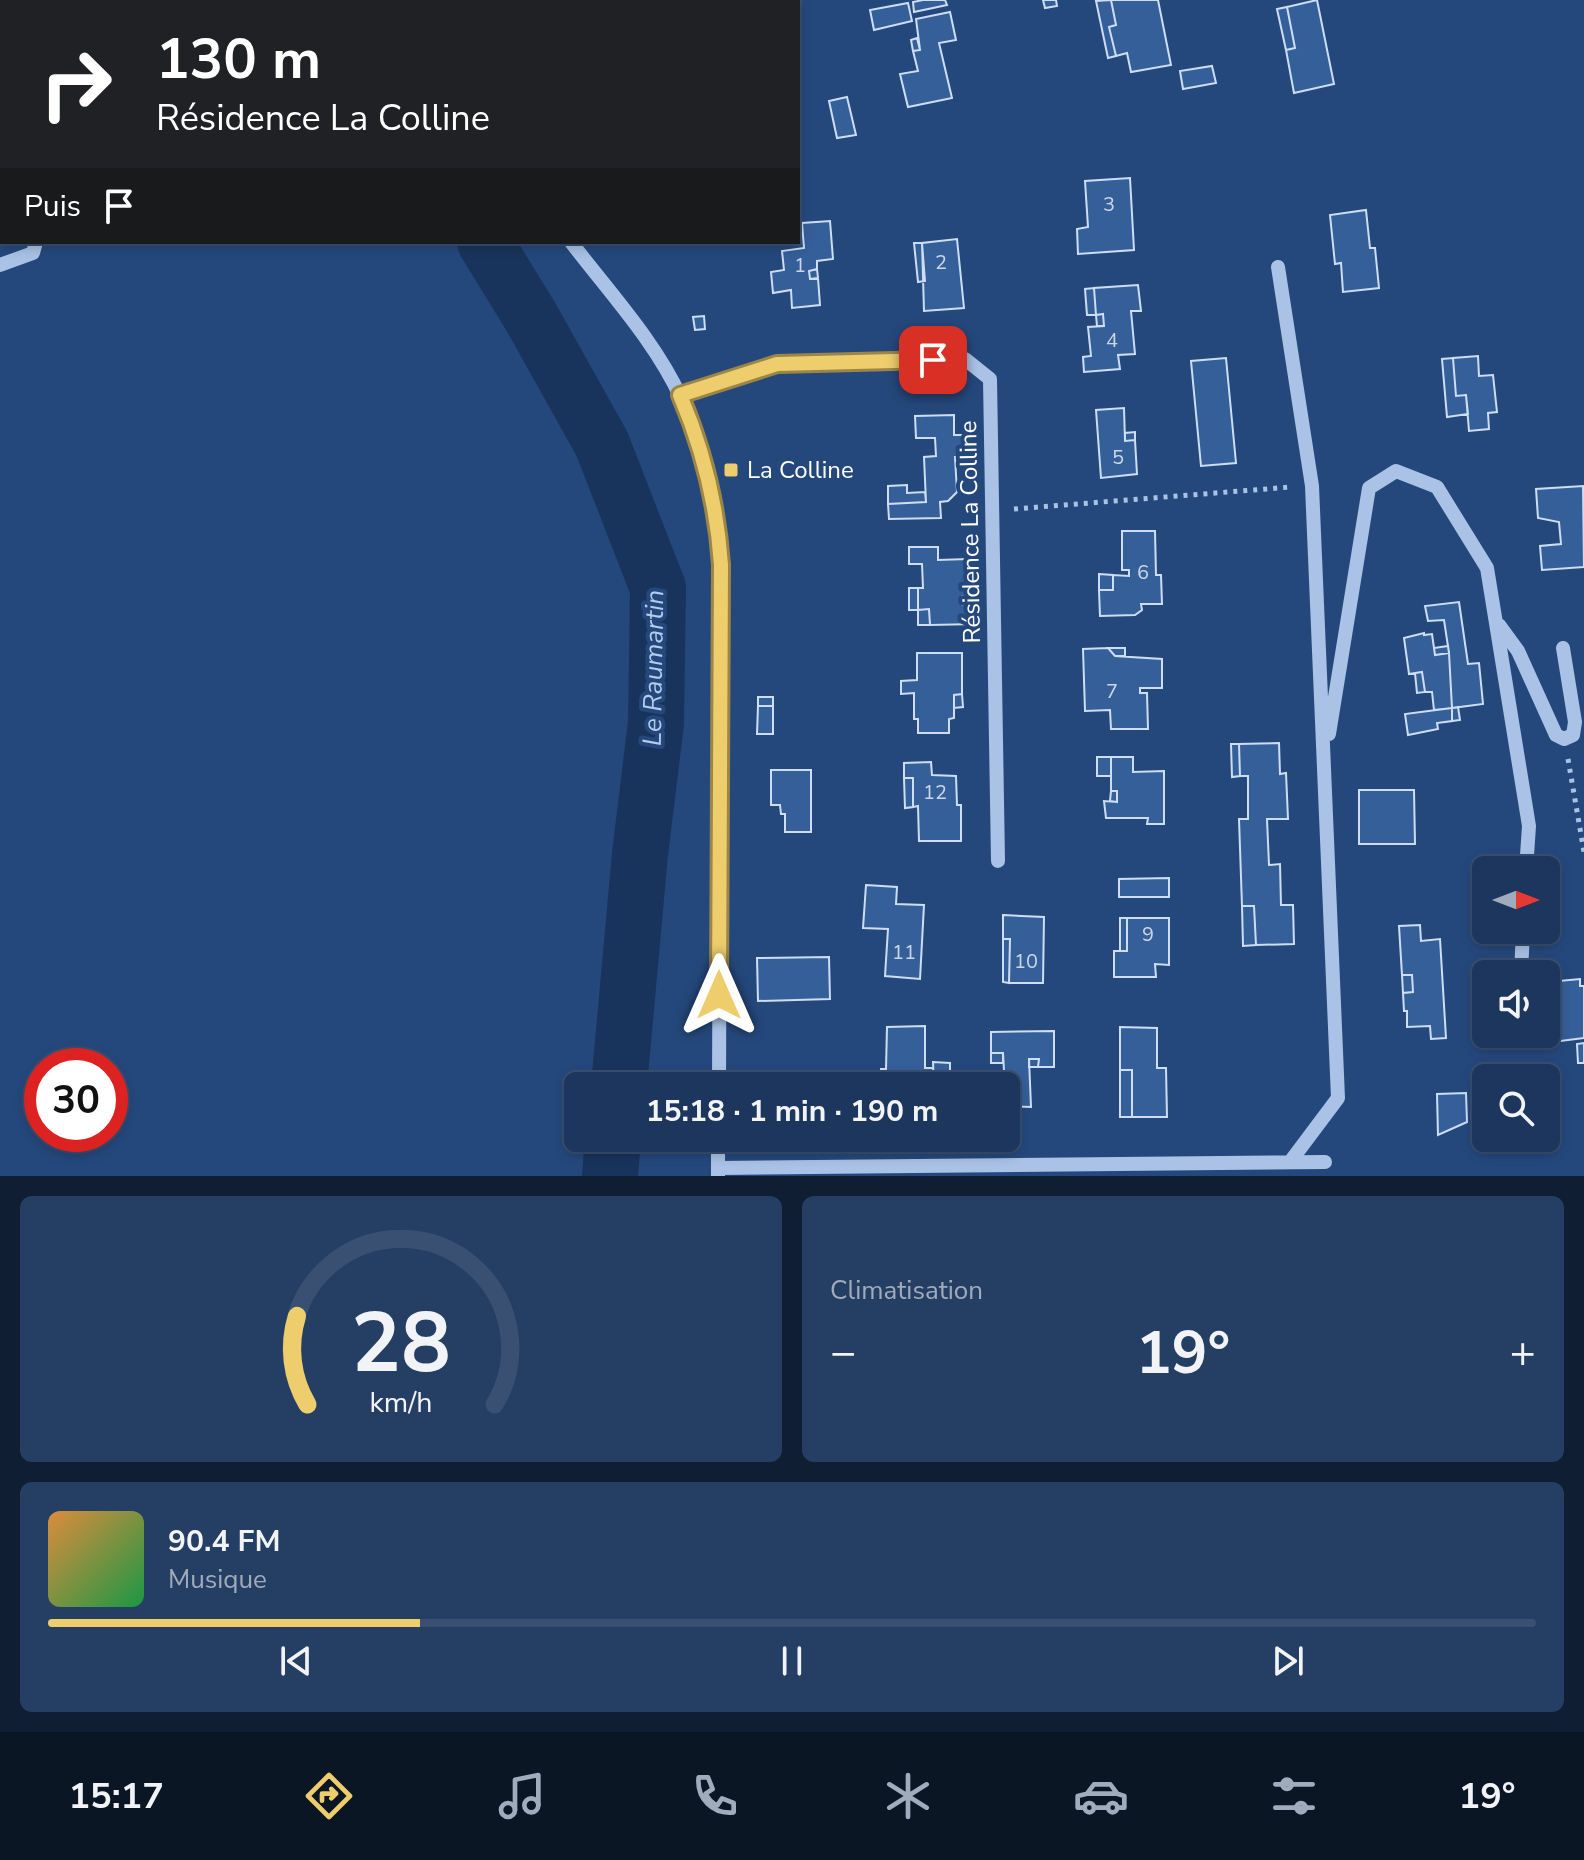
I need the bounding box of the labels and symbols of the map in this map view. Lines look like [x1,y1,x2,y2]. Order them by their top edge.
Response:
house number: 3 [1103,191,1115,218]
house number: 2 [935,249,947,276]
house number: 1 [794,252,806,279]
pin [899,326,967,394]
house number: 4 [1106,327,1118,354]
street label: Résidence La Colline [952,420,988,644]
house number: 5 [1112,444,1124,471]
place label: La Colline [747,454,854,486]
marker: La Colline [722,461,740,479]
house number: 6 [1137,559,1149,586]
water label: Le Raumartin [635,590,672,746]
house number: 7 [1106,678,1118,705]
house number: 12 [923,779,947,806]
north arrow [1472,856,1560,944]
house number: 9 [1142,921,1154,948]
house number: 11 [892,939,916,966]
house number: 10 [1014,948,1038,975]
position arrow [677,953,761,1037]
speed limit sign: 30 [24,1048,128,1152]

